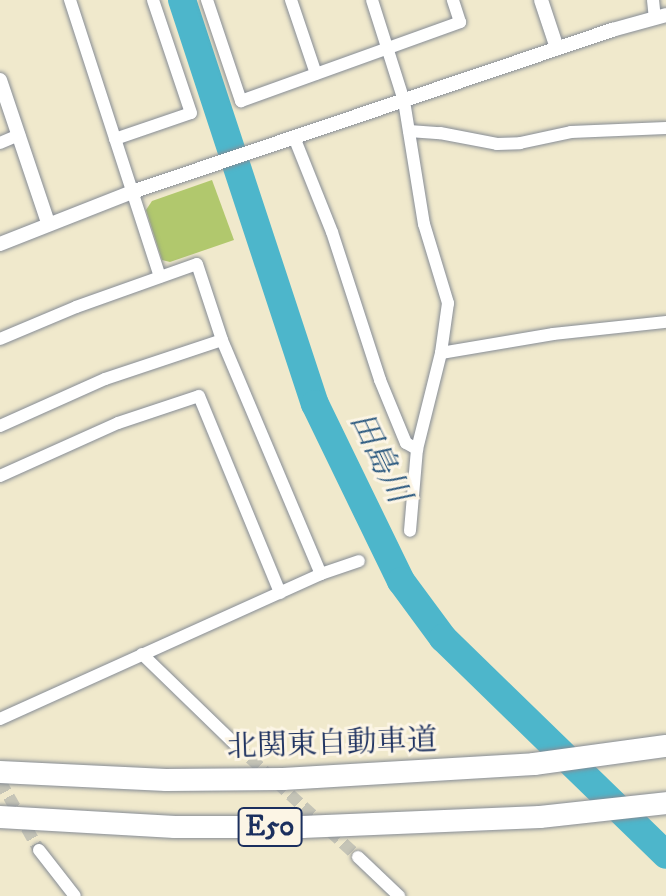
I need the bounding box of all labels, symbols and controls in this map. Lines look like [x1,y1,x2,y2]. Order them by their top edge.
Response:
water label: 田島川 [341,406,417,510]
street label: 北関東自動車道 [226,723,438,767]
road number: E50 [236,803,304,851]

